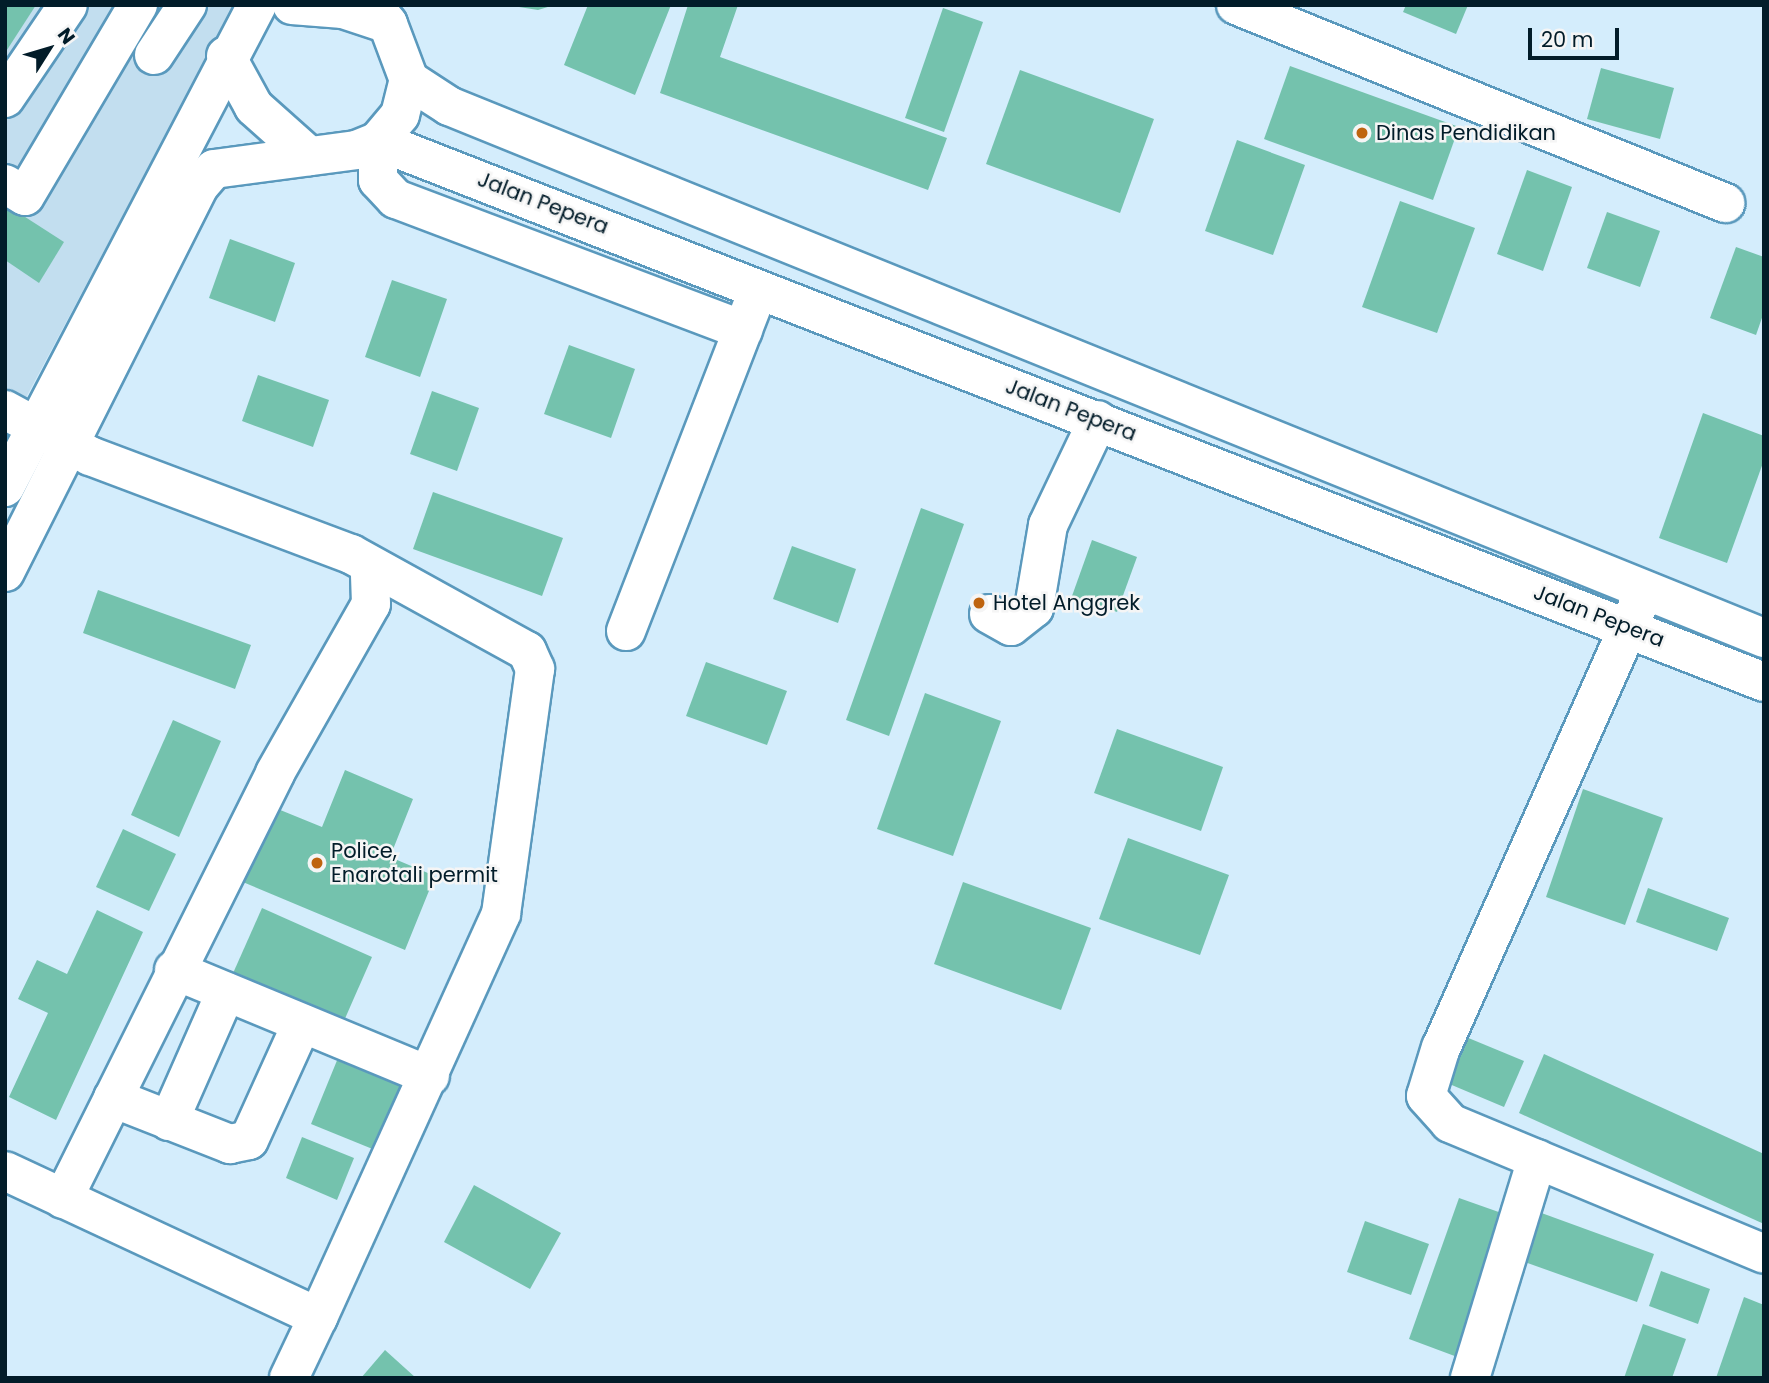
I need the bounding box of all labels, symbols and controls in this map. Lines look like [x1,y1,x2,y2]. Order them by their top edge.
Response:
north arrow [14,14,84,84]
scale bar [1531,14,1622,58]
text: N [51,22,81,50]
text: 20 m [1541,25,1594,54]
place label: Dinas Pendidikan [1376,120,1556,146]
marker: Dinas Pendidikan [1354,125,1370,141]
street label: Jalan Pepera [474,166,612,240]
street label: Jalan Pepera [1002,373,1140,447]
street label: Jalan Pepera [1530,579,1668,653]
place label: Hotel Anggrek [993,590,1140,616]
marker: Hotel Anggrek [971,595,987,611]
place label: Police, Enarotali permit [331,838,498,888]
marker: Police, Enarotali permit [309,855,325,871]

